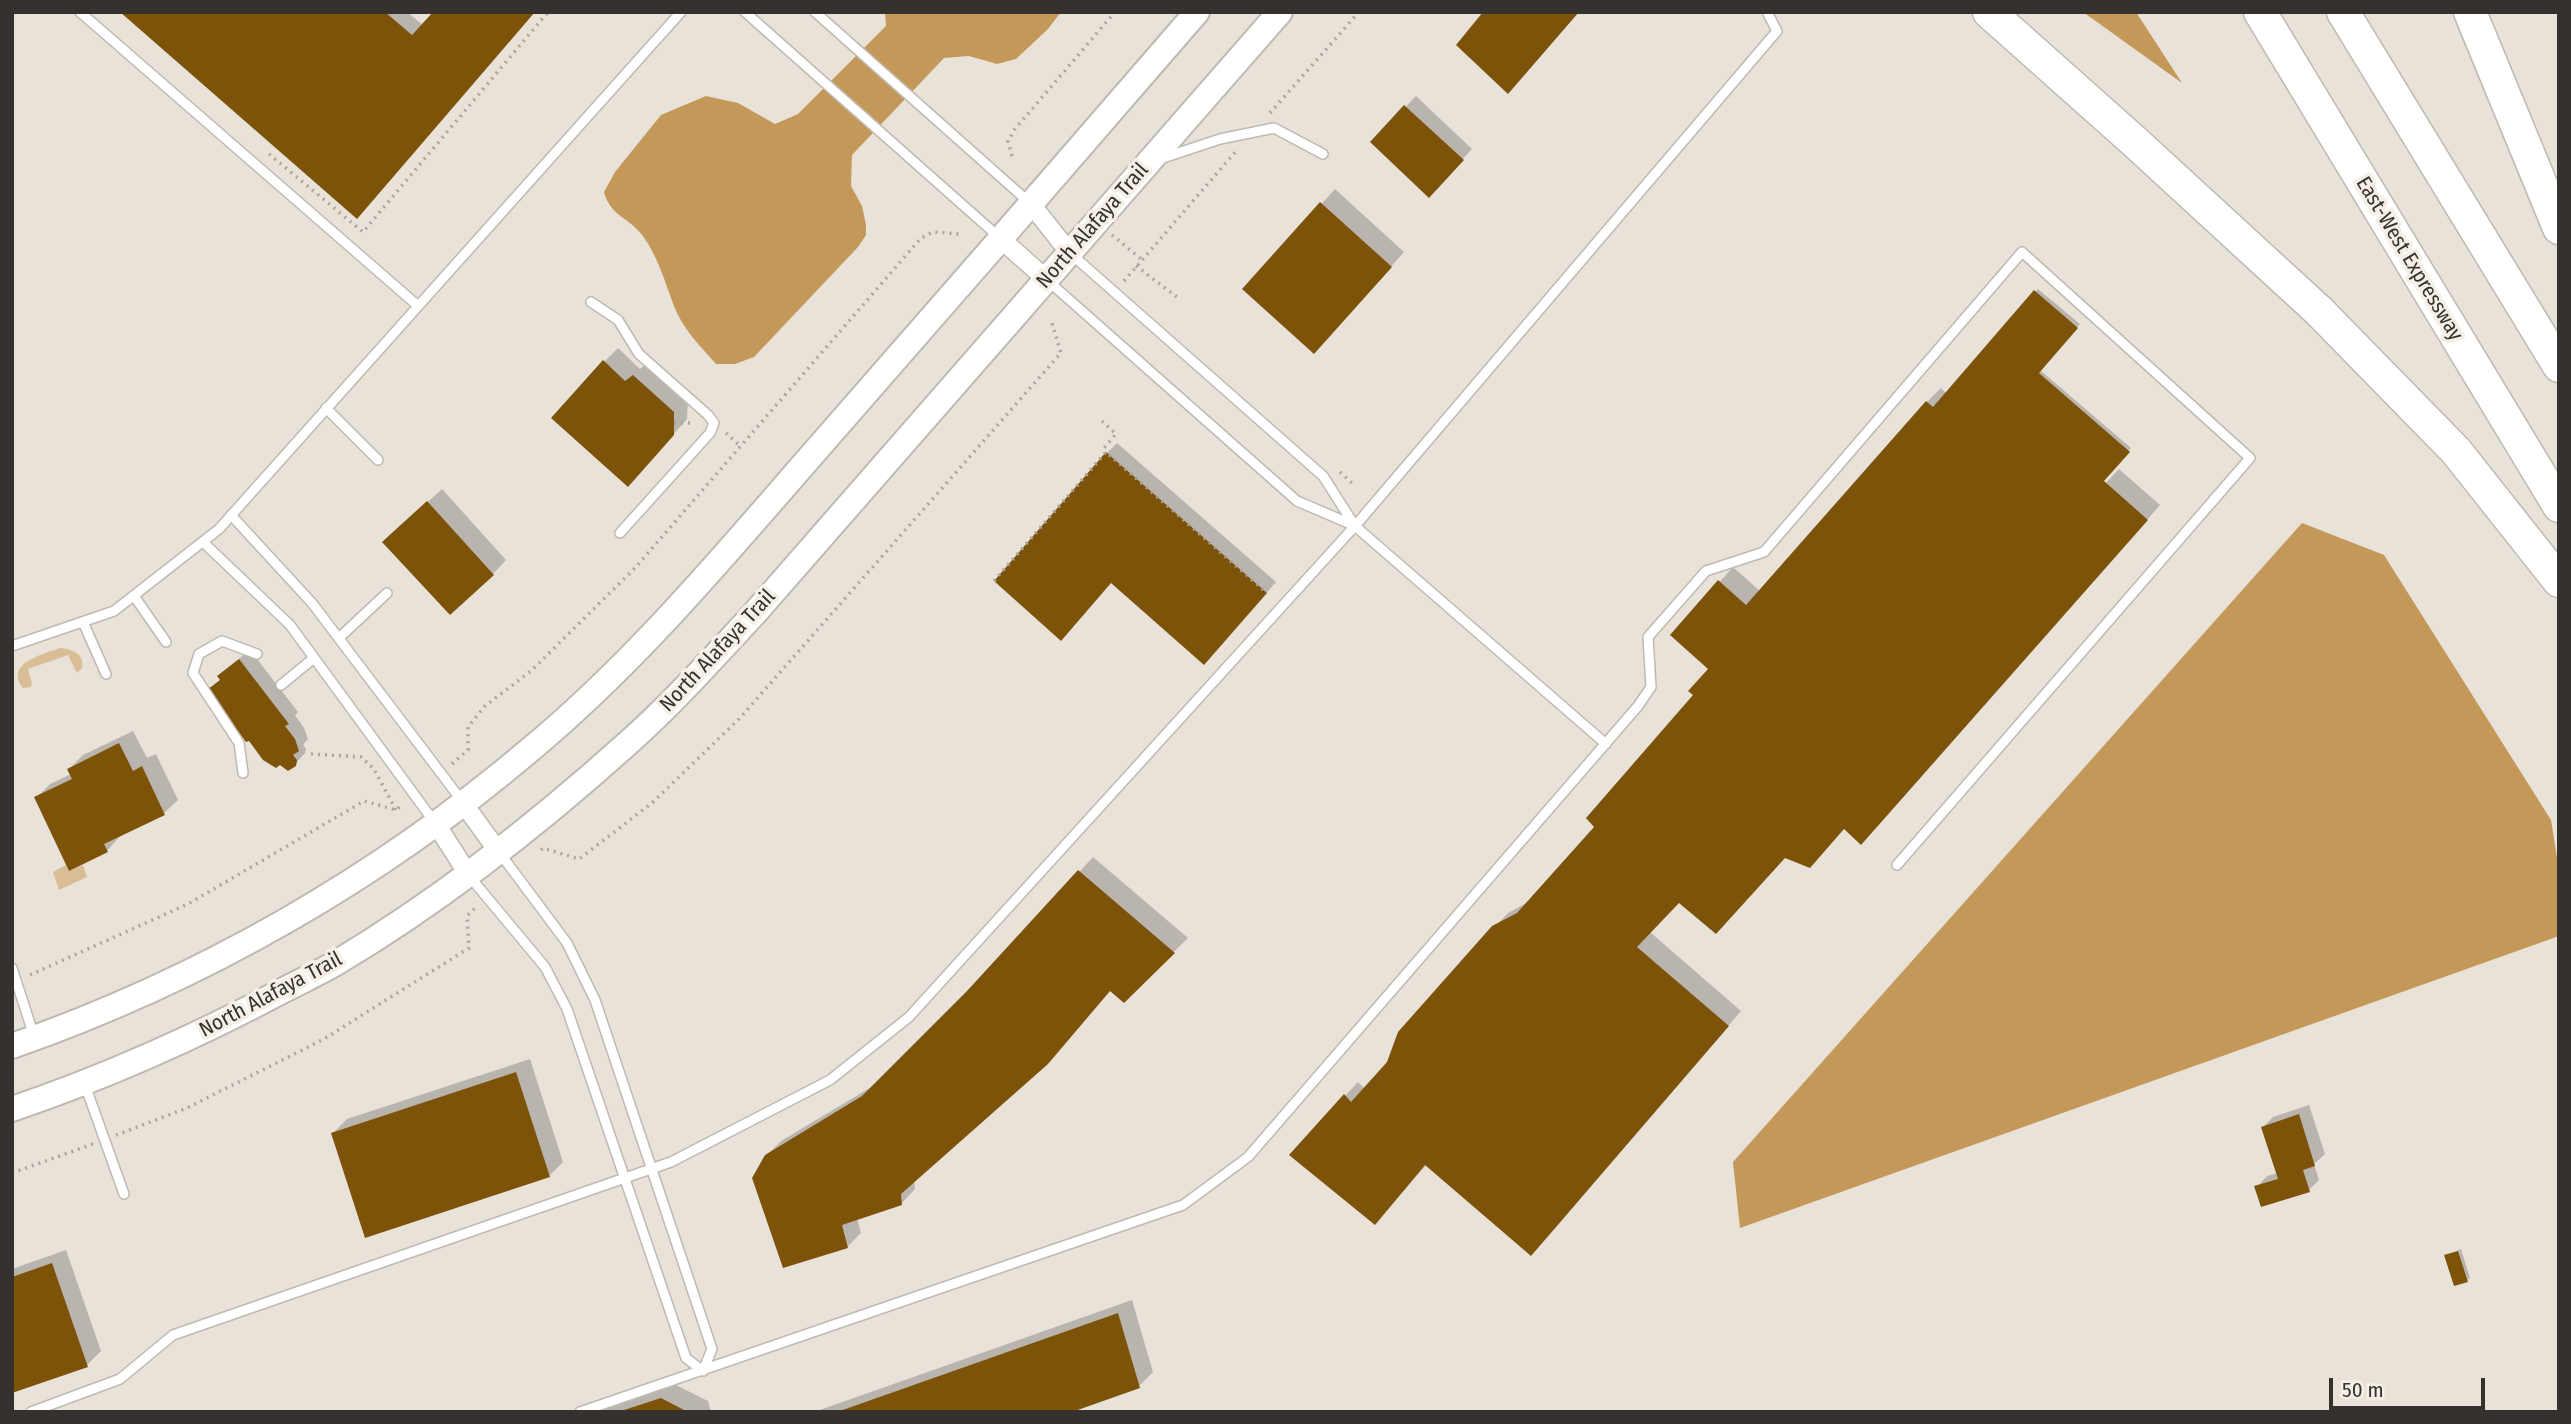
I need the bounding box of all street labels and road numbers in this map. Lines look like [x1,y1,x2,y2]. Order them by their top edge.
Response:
street label: North Alafaya Trail [1032,158,1154,294]
street label: East-West Expressway [2350,172,2468,346]
street label: North Alafaya Trail [655,585,781,717]
street label: North Alafaya Trail [195,947,347,1043]

